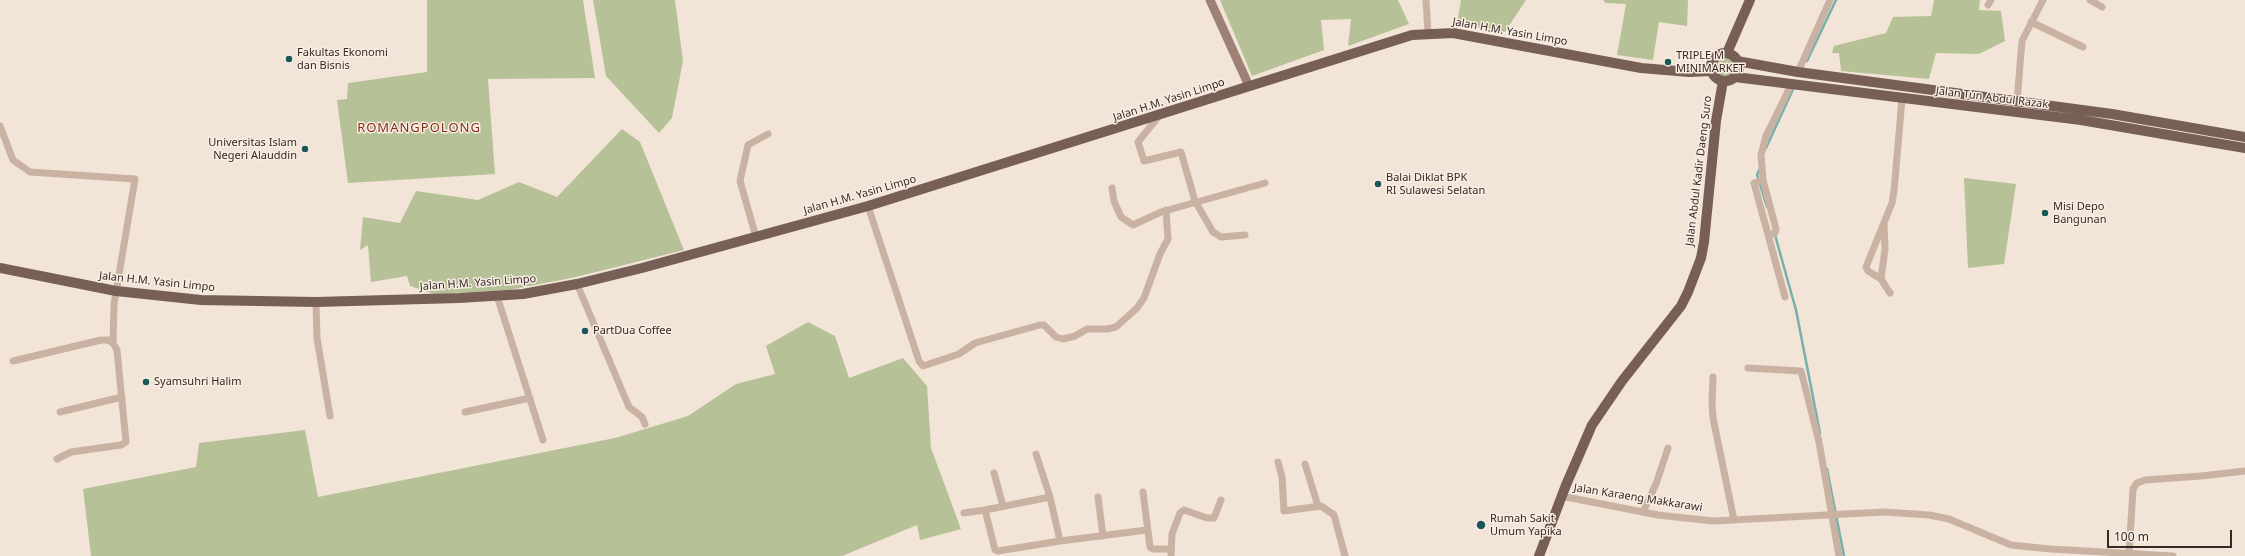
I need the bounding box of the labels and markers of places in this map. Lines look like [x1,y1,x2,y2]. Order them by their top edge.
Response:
place label: Fakultas Ekonomi dan Bisnis [297,46,388,72]
place label: TRIPLE M MINIMARKET [1676,49,1745,75]
marker: Fakultas Ekonomi dan Bisnis [284,54,294,64]
marker: TRIPLE M MINIMARKET [1663,57,1673,67]
place label: Universitas Islam Negeri Alauddin [208,136,297,162]
marker: Universitas Islam Negeri Alauddin [300,144,310,154]
place label: Balai Diklat BPK RI Sulawesi Selatan [1386,171,1485,197]
marker: Balai Diklat BPK RI Sulawesi Selatan [1373,179,1383,189]
place label: Misi Depo Bangunan [2053,200,2106,226]
marker: Misi Depo Bangunan [2040,208,2050,218]
place label: PartDua Coffee [593,324,672,338]
marker: PartDua Coffee [580,326,590,336]
place label: Syamsuhri Halim [154,375,241,389]
marker: Syamsuhri Halim [141,377,151,387]
place label: Rumah Sakit Umum Yapika [1490,512,1562,538]
marker: Rumah Sakit Umum Yapika [1475,519,1487,531]

